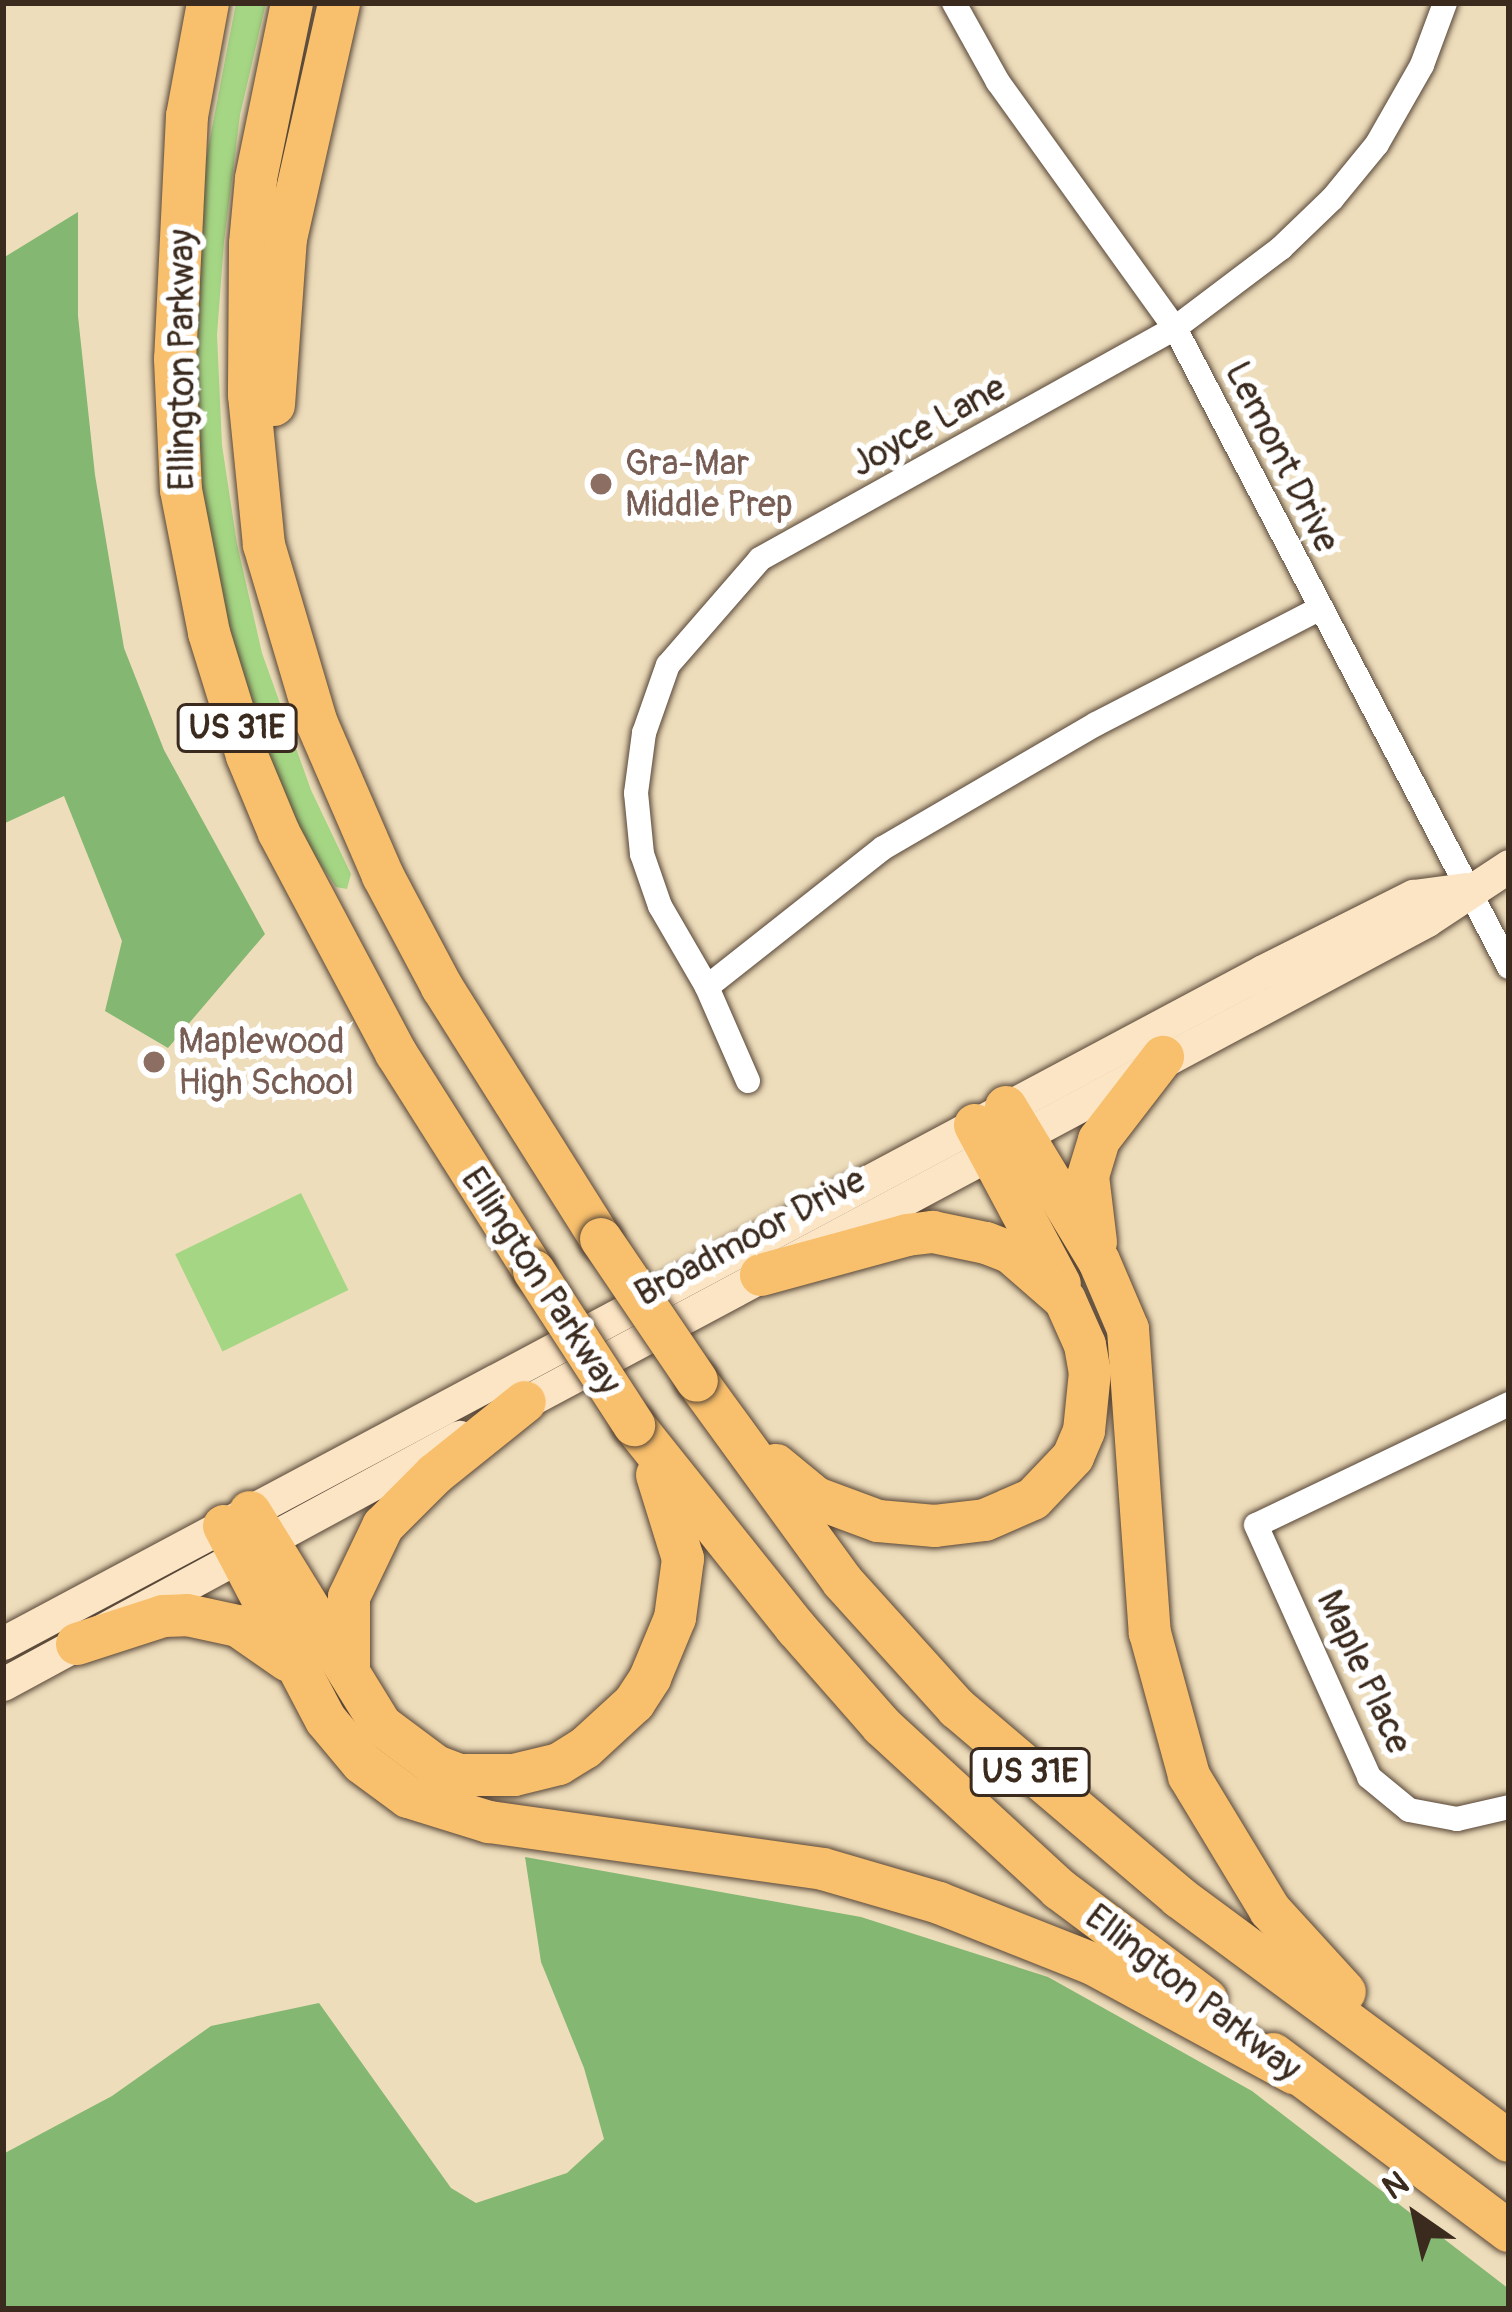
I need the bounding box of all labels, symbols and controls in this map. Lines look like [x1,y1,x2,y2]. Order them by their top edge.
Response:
street label: Ellington Parkway [160,229,204,491]
street label: Lemont Drive [1216,355,1348,559]
street label: Joyce Lane [843,366,1013,486]
place label: Gra-Mar Middle Prep [625,441,793,526]
marker: Gra-Mar Middle Prep [588,471,614,497]
road number: US 31E [174,701,300,755]
place label: Maplewood High School [178,1019,354,1104]
marker: Maplewood High School [141,1049,167,1075]
street label: Broadmoor Drive [628,1158,872,1316]
street label: Ellington Parkway [452,1160,630,1402]
street label: Maple Place [1307,1584,1421,1760]
road number: US 31E [967,1745,1093,1799]
street label: Ellington Parkway [1077,1895,1309,2091]
north arrow [1356,2156,1476,2276]
text: N [1375,2163,1416,2209]

